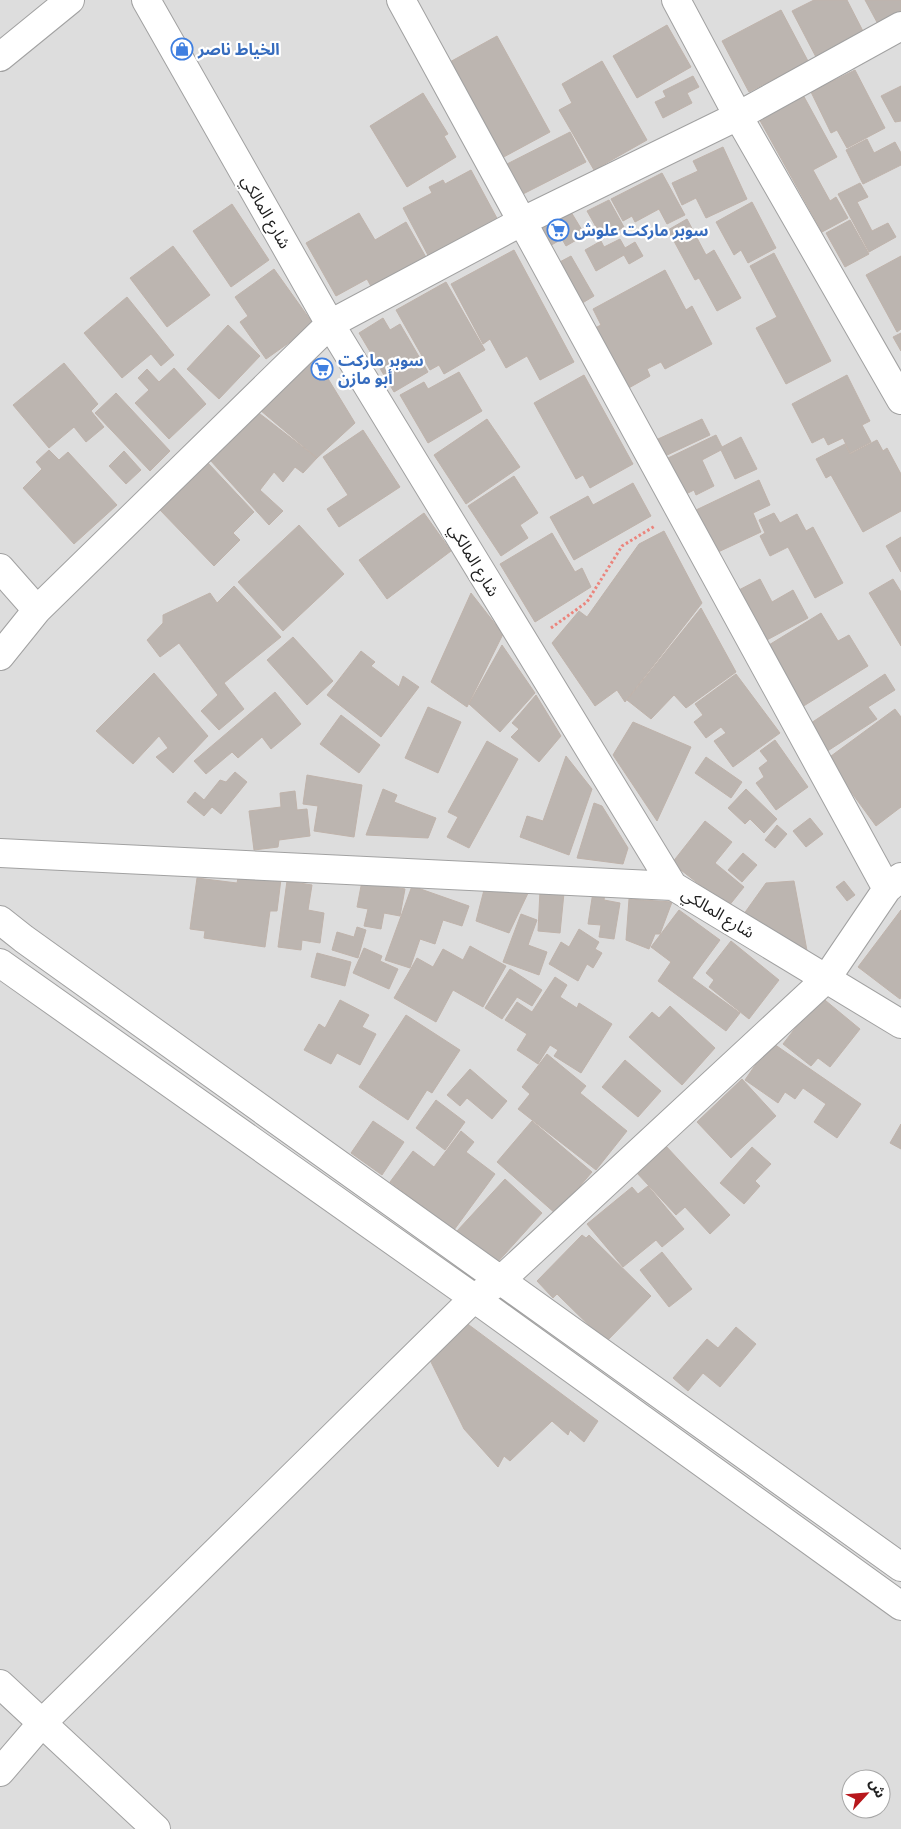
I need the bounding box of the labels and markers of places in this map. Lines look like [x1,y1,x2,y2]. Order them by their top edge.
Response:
shop icon: الخياط ناصر [170,37,194,61]
place label: الخياط ناصر [197,39,280,60]
supermarket icon: سوبر ماركت علوش [546,218,570,242]
place label: سوبر ماركت علوش [574,220,709,241]
place label: سوبر ماركت أبو مازن [338,350,424,389]
supermarket icon: سوبر ماركت أبو مازن [310,357,334,381]

